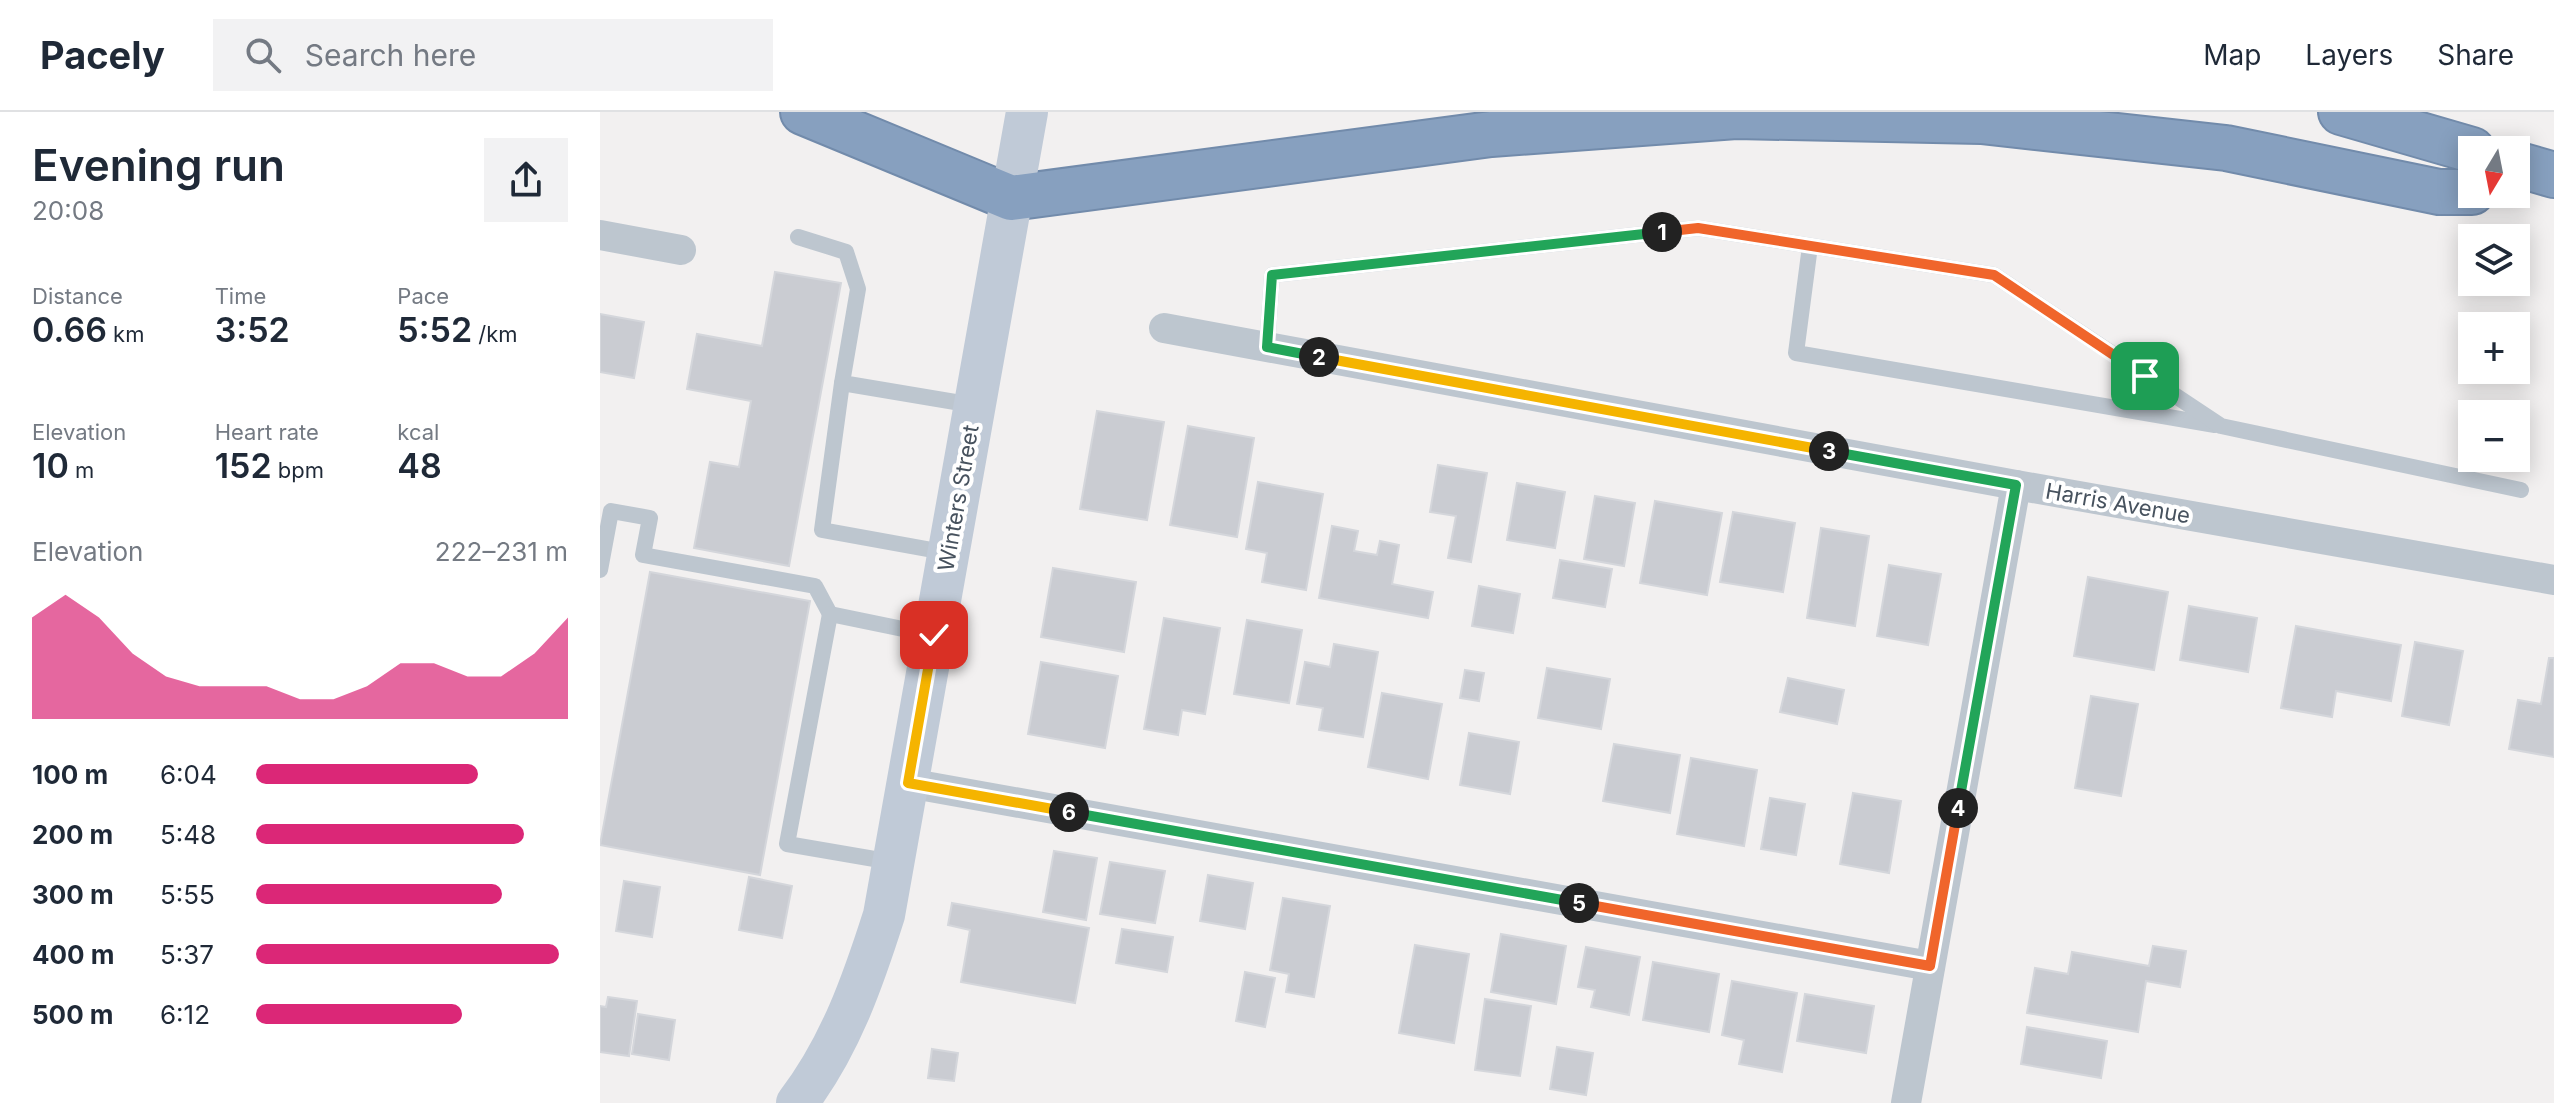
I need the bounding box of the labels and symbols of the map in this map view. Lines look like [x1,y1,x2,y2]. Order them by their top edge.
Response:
north arrow [2458,136,2530,208]
pin: 1 [1642,212,1682,252]
pin: 2 [1299,337,1339,377]
pin [2111,342,2179,410]
street label: Winters Street [932,423,984,573]
pin: 3 [1809,431,1849,471]
street label: Harris Avenue [2044,477,2192,529]
pin [900,601,968,669]
pin: 4 [1938,788,1978,828]
pin: 6 [1049,792,1089,832]
pin: 5 [1559,883,1599,923]

